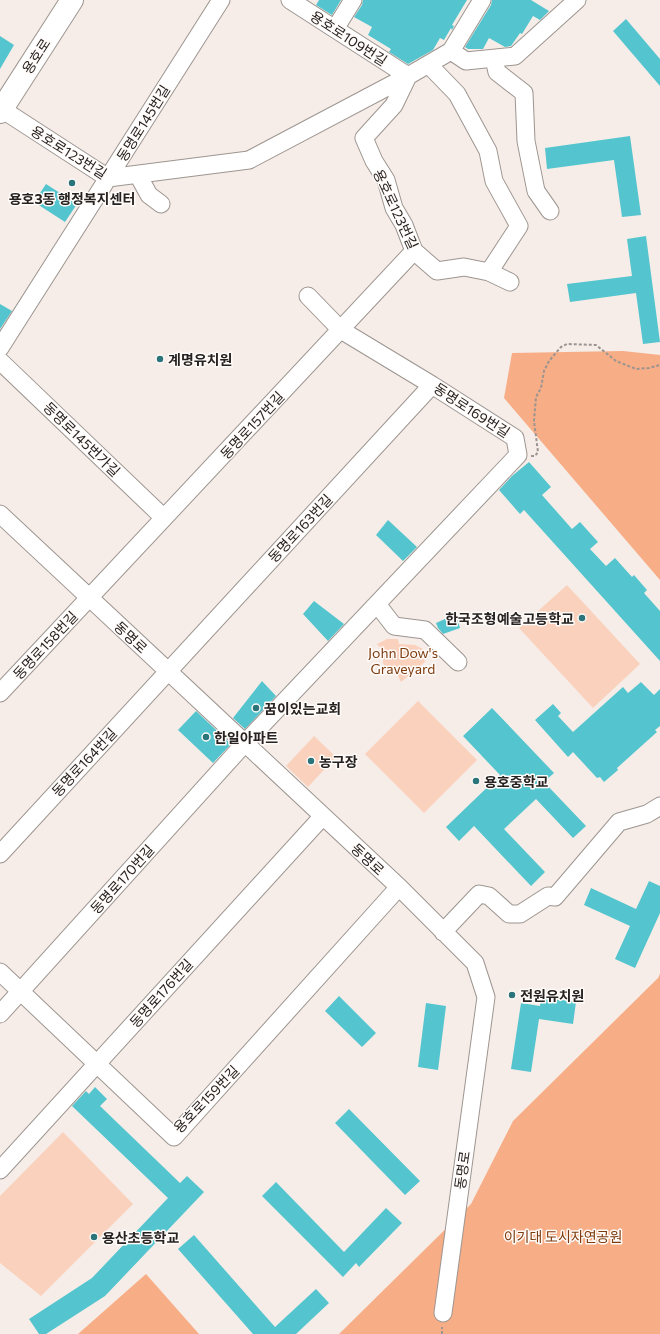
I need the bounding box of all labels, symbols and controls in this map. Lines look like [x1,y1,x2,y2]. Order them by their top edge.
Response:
street label: 용호로109번길 [307,7,391,69]
street label: 용호로 [18,35,54,77]
street label: 동명로145번길 [113,82,173,164]
street label: 용호로123번길 [28,122,110,182]
street label: 용호로123번길 [370,166,422,252]
marker: 용호3동 행정복지센터 [67,178,77,188]
place label: 용호3동 행정복지센터 [9,190,135,207]
place label: 계명유치원 [168,351,232,368]
marker: 계명유치원 [155,354,165,364]
street label: 동명로169번길 [431,379,513,441]
street label: 동명로157번길 [217,388,287,462]
street label: 동명로145번가길 [40,398,124,480]
street label: 동명로163번길 [264,490,336,566]
street label: 동명로158번길 [9,607,81,683]
place label: 한국조형예술고등학교 [445,610,574,627]
marker: 한국조형예술고등학교 [577,613,587,623]
street label: 동명로 [111,618,151,656]
park label: John Dow's Graveyard [368,644,438,677]
place label: 꿈이있는교회 [264,700,341,717]
marker: 꿈이있는교회 [251,703,261,713]
street label: 동명로164번길 [48,724,120,800]
place label: 한일아파트 [214,729,279,746]
marker: 한일아파트 [201,732,211,742]
place label: 농구장 [319,753,358,770]
marker: 농구장 [306,756,316,766]
place label: 용호중학교 [484,773,549,790]
marker: 용호중학교 [471,776,481,786]
street label: 동명로 [348,840,388,878]
street label: 동명로170번길 [87,841,157,917]
street label: 동명로176번길 [126,955,196,1031]
place label: 전원유치원 [520,987,584,1004]
marker: 전원유치원 [507,990,517,1000]
street label: 용호로159번길 [170,1062,242,1136]
street label: 동명로 [451,1150,473,1190]
park label: 이기대 도시자연공원 [504,1228,622,1245]
place label: 용산초등학교 [102,1229,179,1246]
marker: 용산초등학교 [89,1232,99,1242]

